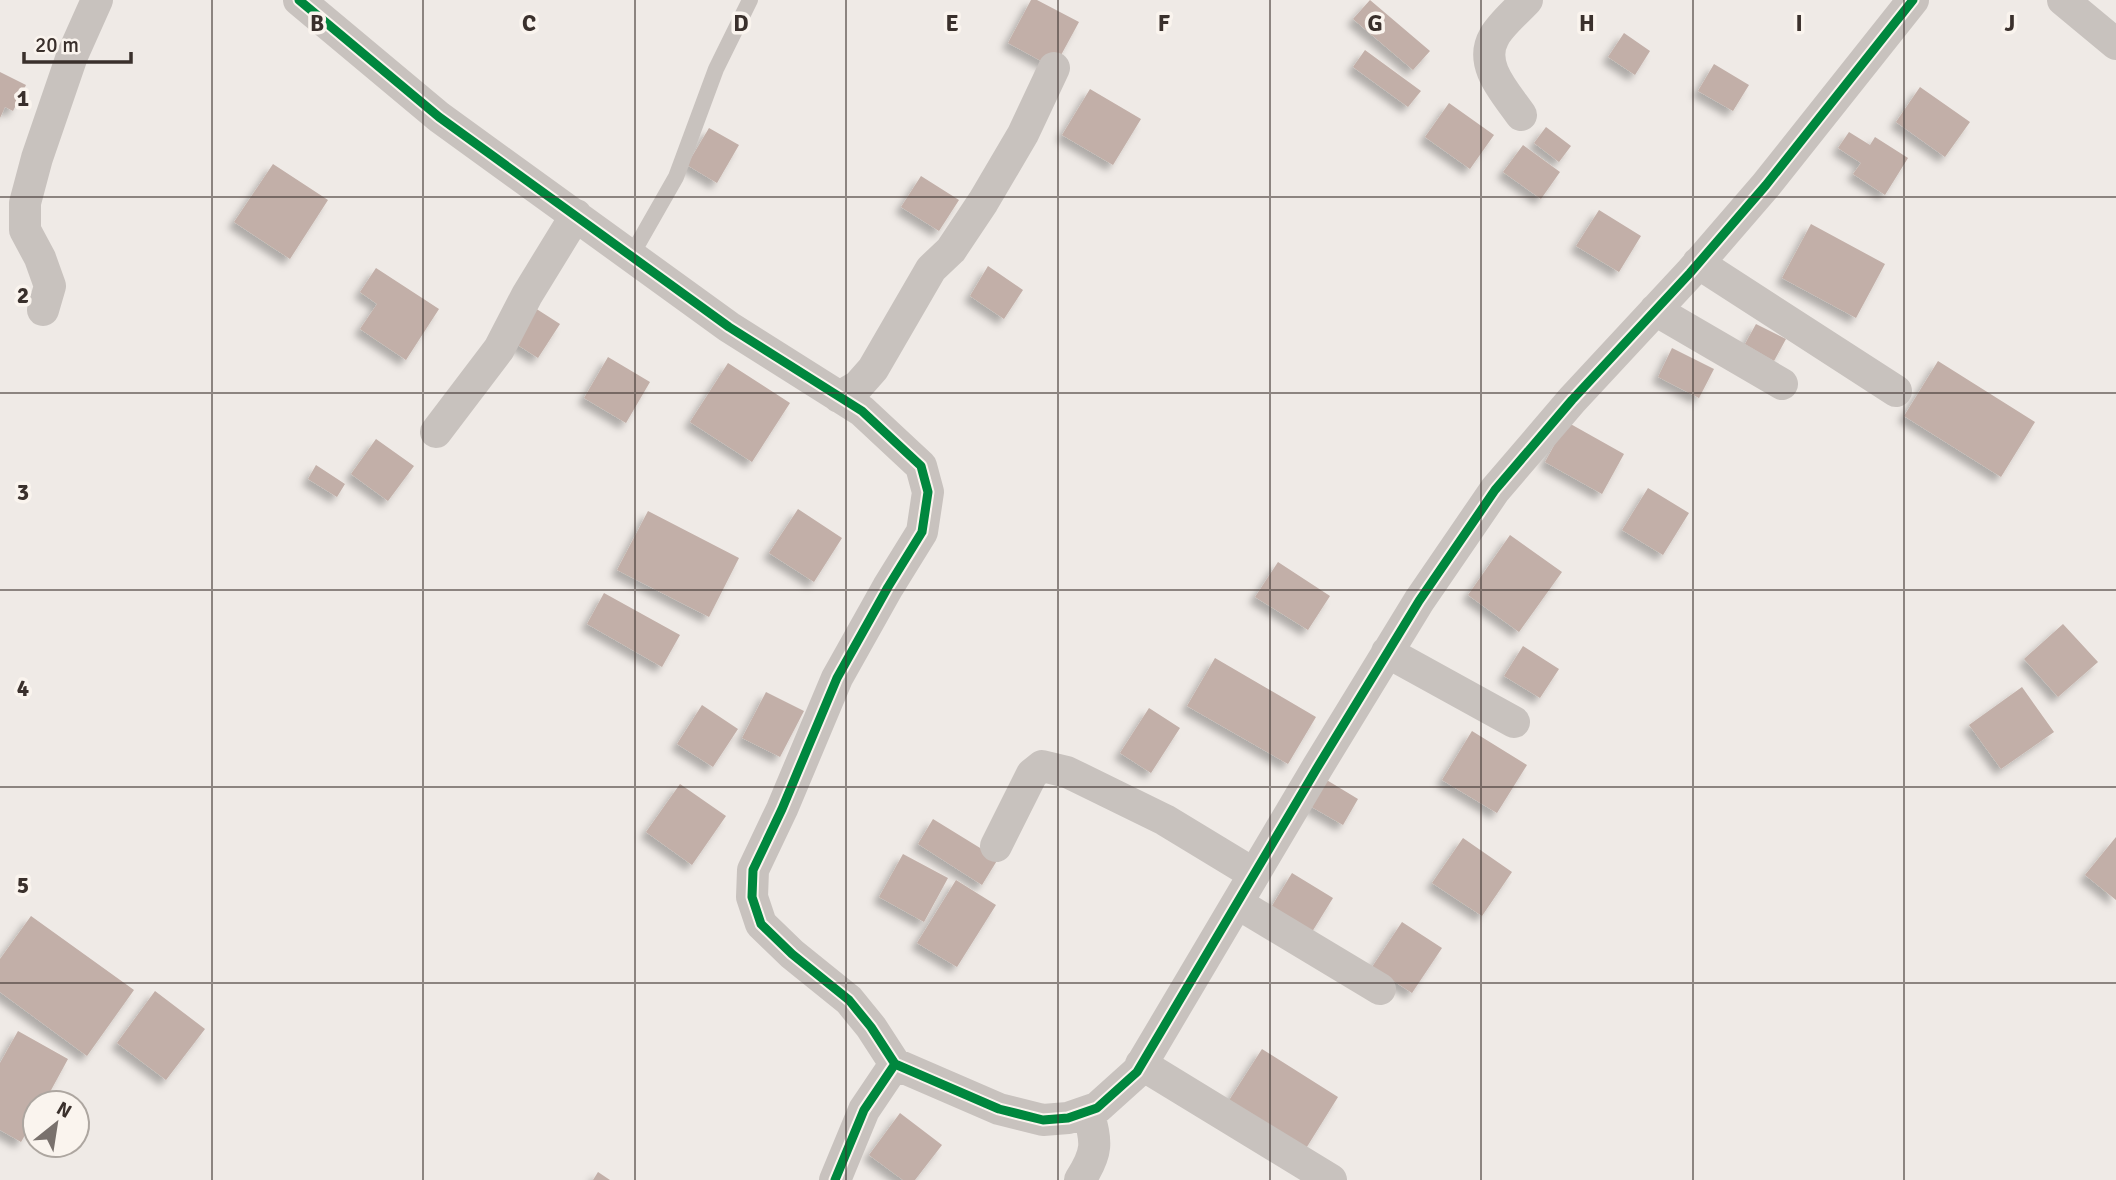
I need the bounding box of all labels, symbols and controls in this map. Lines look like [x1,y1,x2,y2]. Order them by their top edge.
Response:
text: B [310,9,324,38]
text: C [522,9,536,38]
text: D [733,9,749,38]
text: E [945,9,959,38]
text: F [1158,9,1170,38]
text: G [1367,9,1383,38]
text: H [1579,9,1595,38]
text: I [1795,9,1803,38]
text: J [2005,9,2015,38]
scale bar [24,21,131,65]
text: 20 m [35,32,79,58]
text: 1 [17,84,29,113]
text: 2 [17,281,29,310]
text: 3 [17,478,29,507]
text: 4 [17,674,29,703]
text: 5 [17,871,29,900]
north arrow [21,1089,91,1159]
text: N [52,1096,76,1124]

